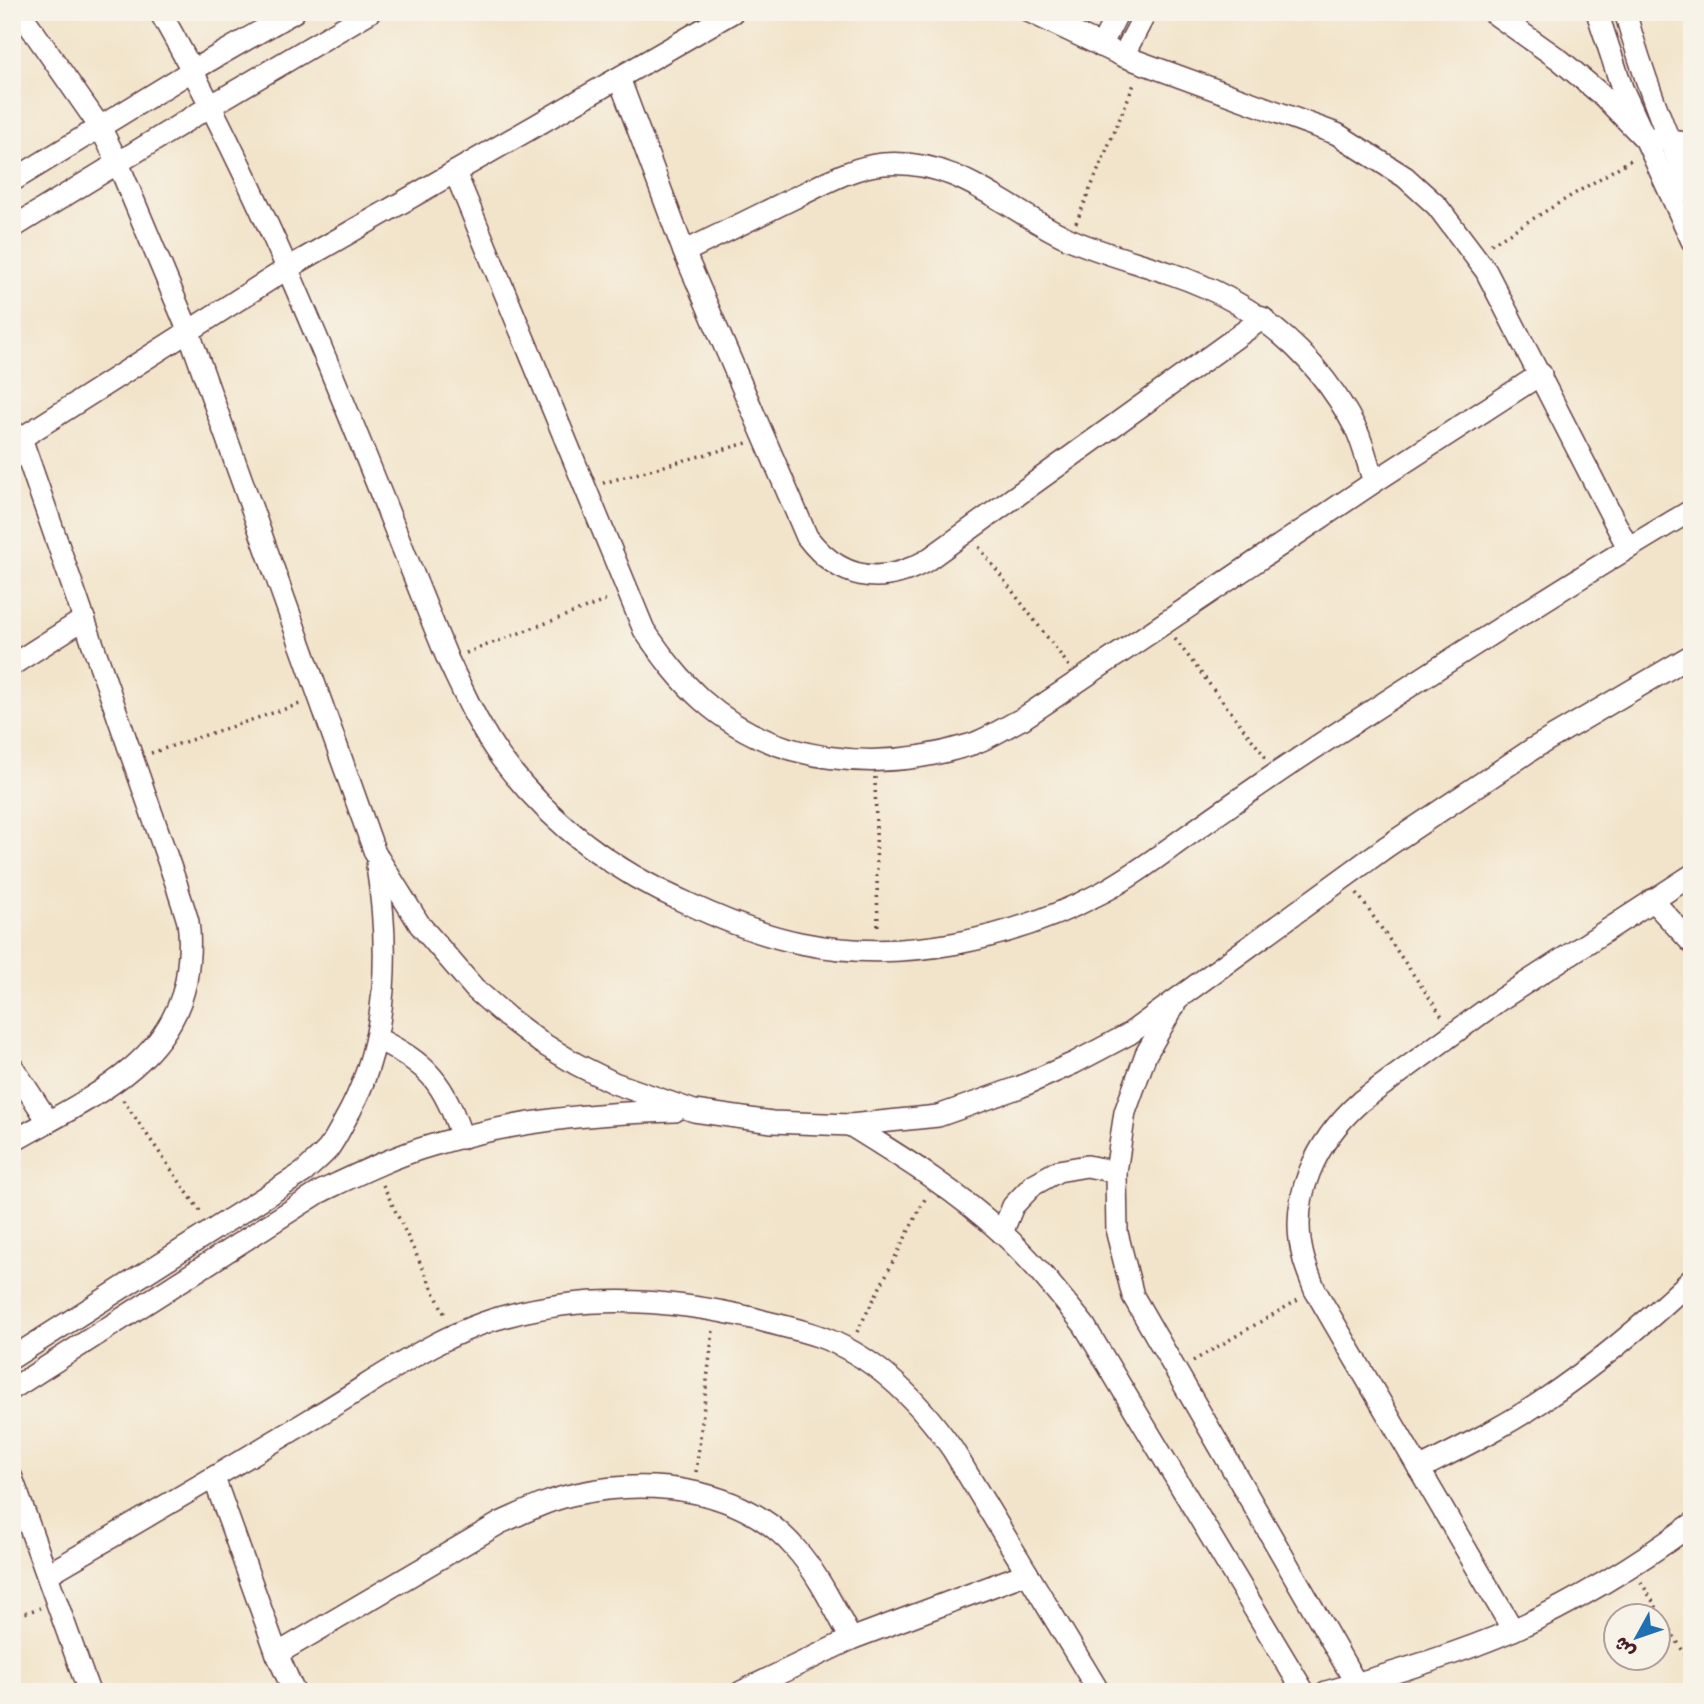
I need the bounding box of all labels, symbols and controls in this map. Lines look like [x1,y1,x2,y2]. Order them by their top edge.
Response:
north arrow [1602,1602,1672,1672]
text: ش [1607,1632,1640,1664]

